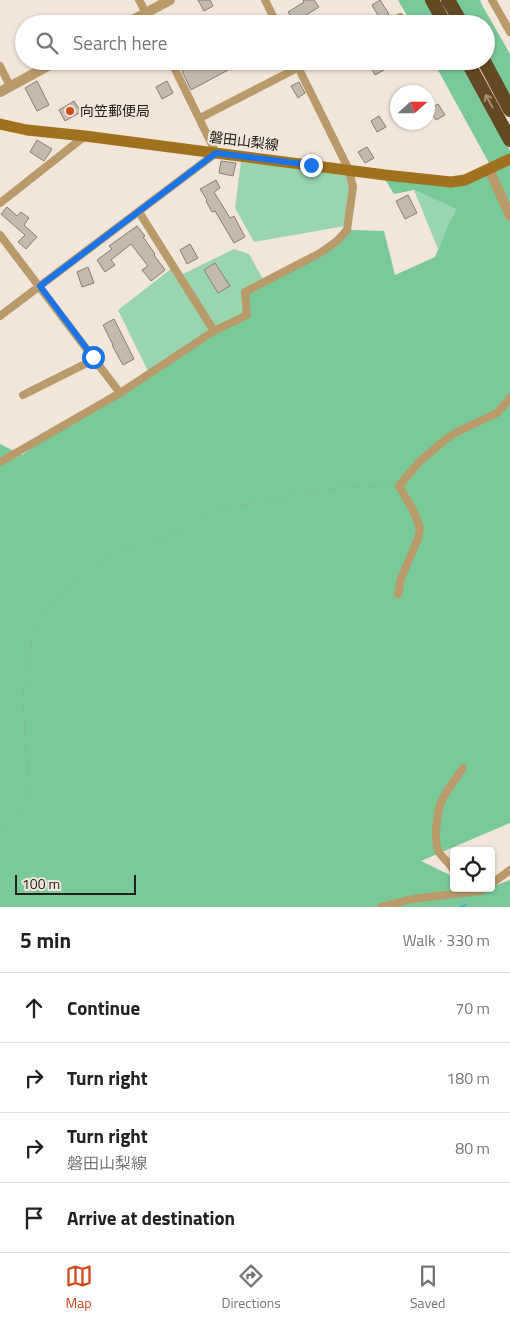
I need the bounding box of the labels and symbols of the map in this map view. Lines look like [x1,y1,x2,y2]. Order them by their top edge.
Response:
north arrow [390,85,435,130]
one-way arrow [483,94,493,108]
place label: 向笠郵便局 [80,100,150,121]
marker: 向笠郵便局 [64,105,76,117]
street label: 磐田山梨線 [208,126,280,155]
route end [300,154,323,177]
route start [82,346,105,369]
scale bar [15,872,136,895]

